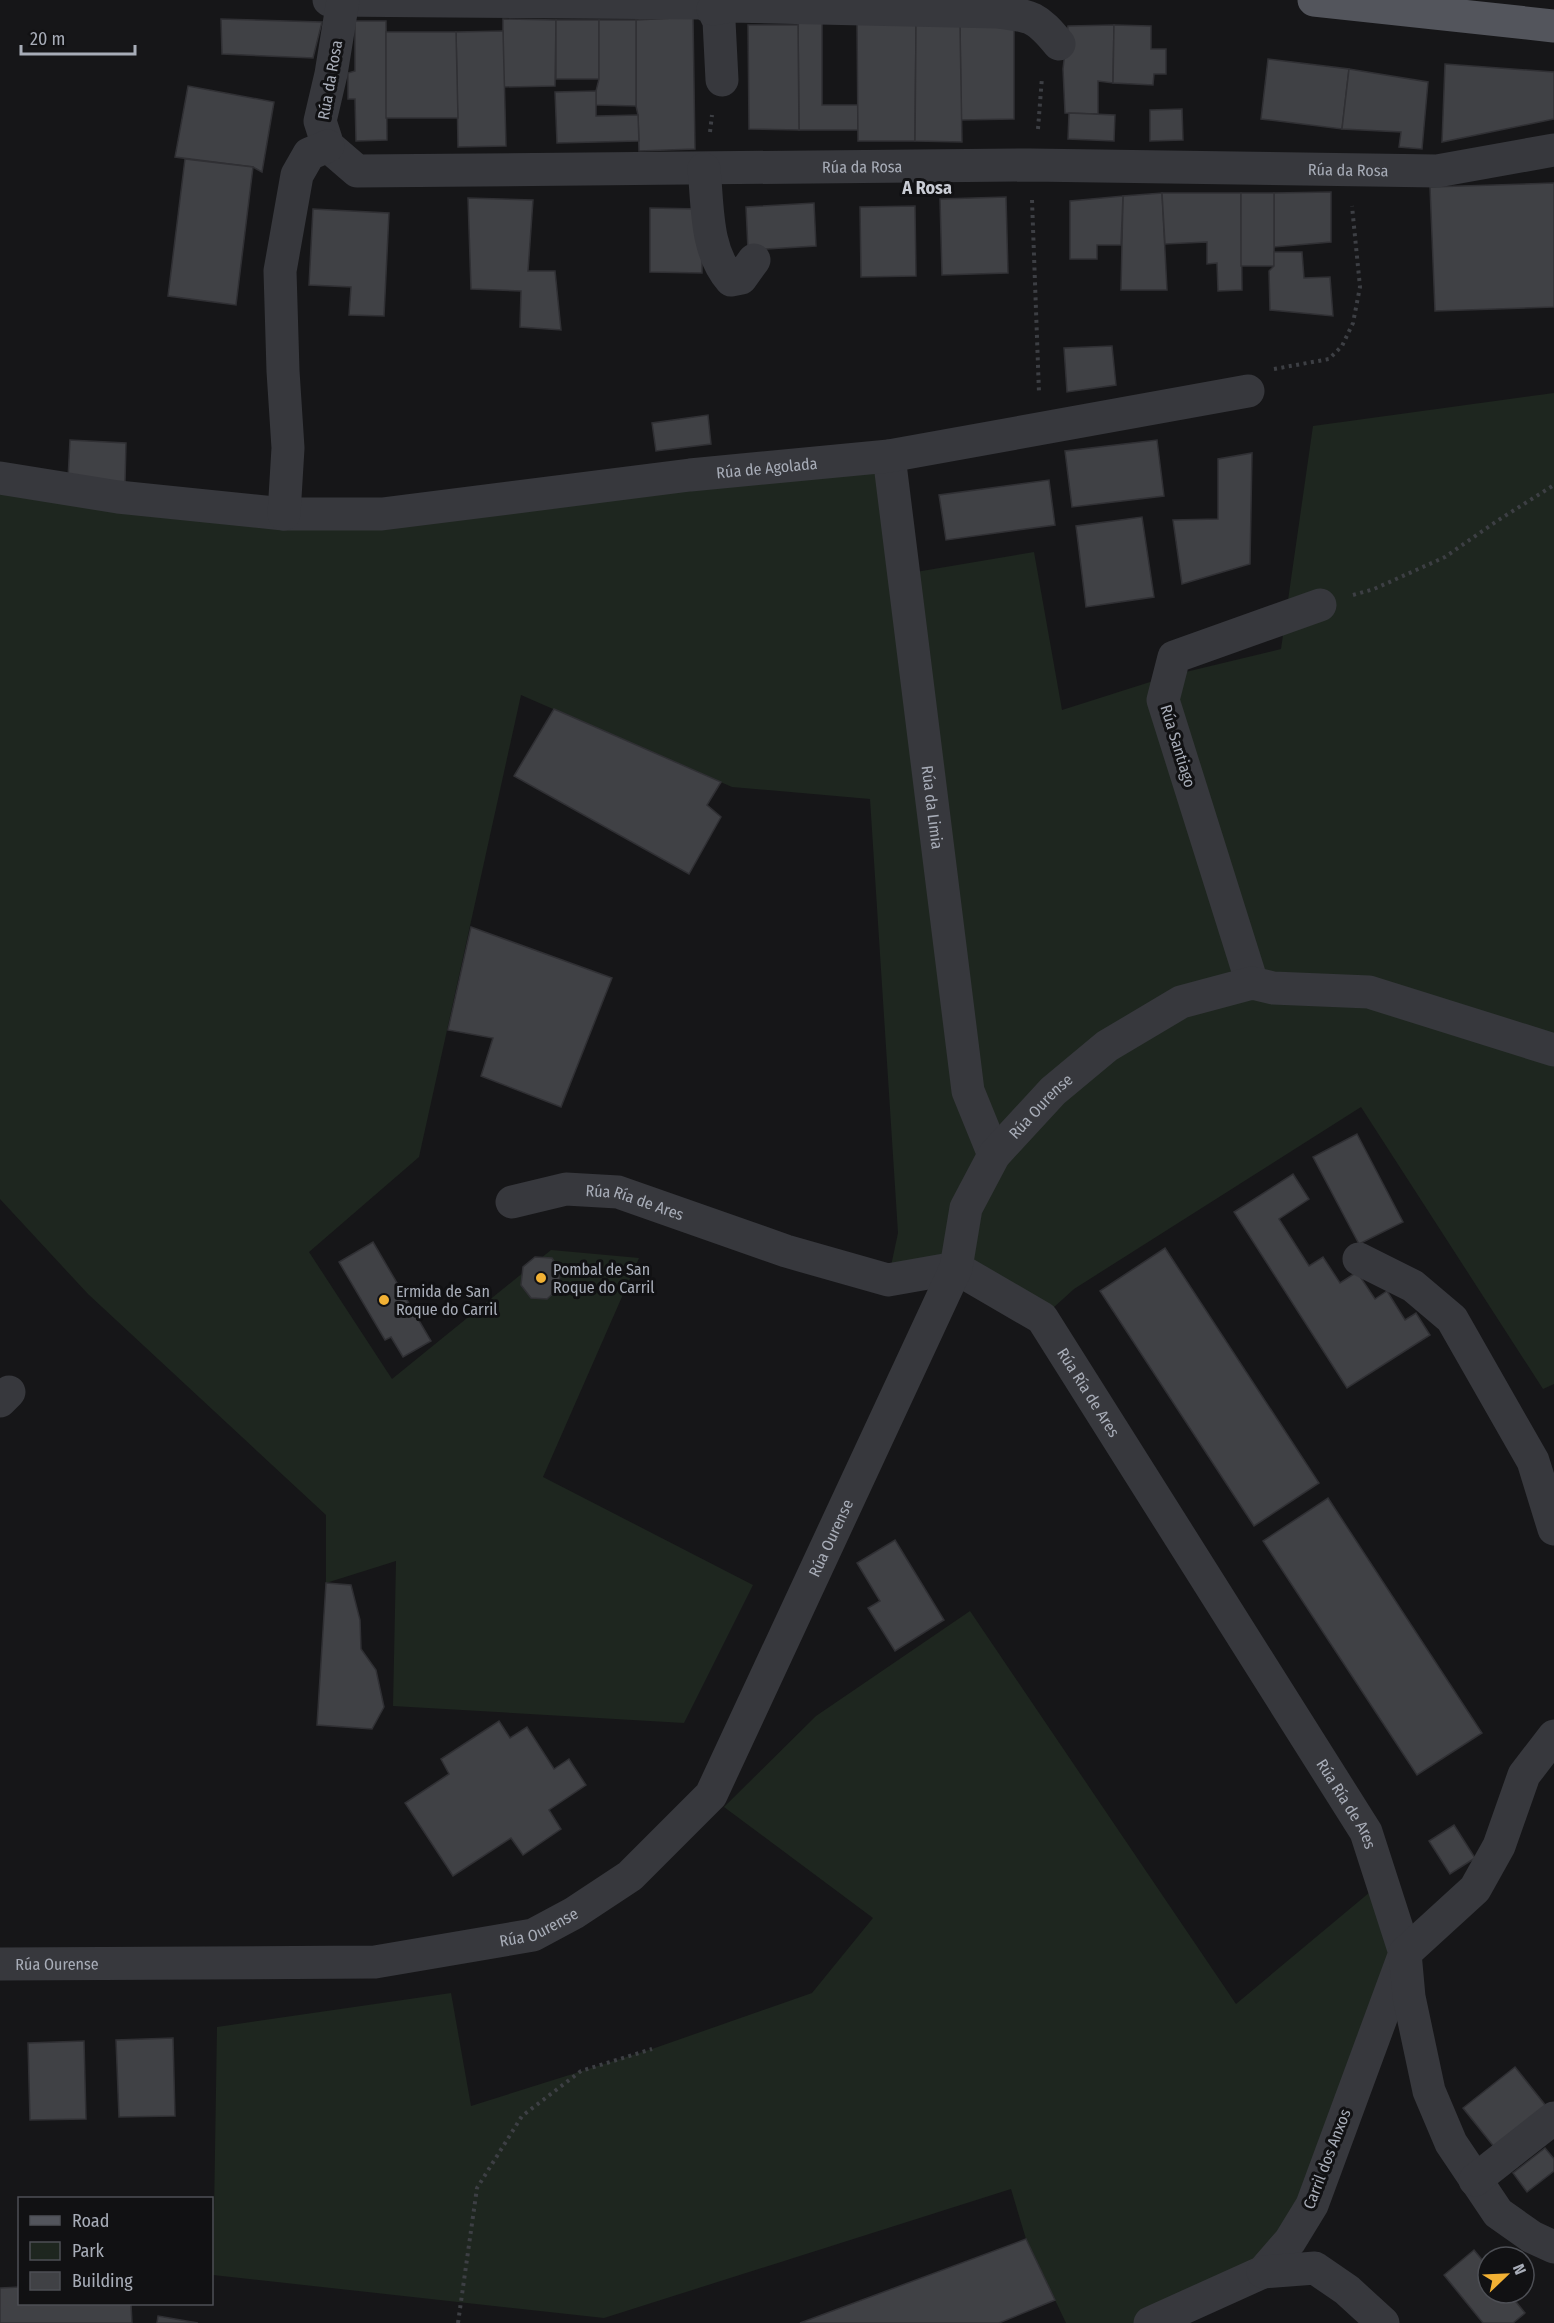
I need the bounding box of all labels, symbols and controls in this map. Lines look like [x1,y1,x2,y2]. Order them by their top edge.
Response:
scale bar [21,18,135,56]
text: 20 m [30,28,65,50]
street label: Rúa da Rosa [314,39,346,121]
street label: Rúa da Rosa [822,157,903,176]
street label: Rúa da Rosa [1308,160,1389,180]
district label: A Rosa [901,177,952,199]
street label: Rúa de Agolada [715,453,818,482]
street label: Rúa Santiago [1156,702,1200,790]
street label: Rúa da Limia [918,764,947,850]
street label: Rúa Ourense [1005,1069,1076,1142]
street label: Rúa Ría de Ares [585,1181,687,1224]
place label: Pombal de San Roque do Carril [553,1260,655,1297]
marker: Pombal de San Roque do Carril [534,1271,548,1285]
place label: Ermida de San Roque do Carril [396,1282,498,1319]
marker: Ermida de San Roque do Carril [377,1293,391,1307]
street label: Rúa Ría de Ares [1054,1344,1124,1440]
street label: Rúa Ourense [804,1496,857,1580]
street label: Rúa Ría de Ares [1313,1755,1380,1851]
street label: Rúa Ourense [498,1903,581,1950]
street label: Rúa Ourense [15,1954,99,1973]
street label: Carril dos Anxos [1299,2106,1355,2212]
legend [18,2197,213,2305]
text: Road [72,2210,109,2232]
text: Park [72,2240,105,2262]
north arrow [1476,2245,1536,2305]
text: N [1509,2261,1530,2277]
text: Building [72,2270,133,2292]

